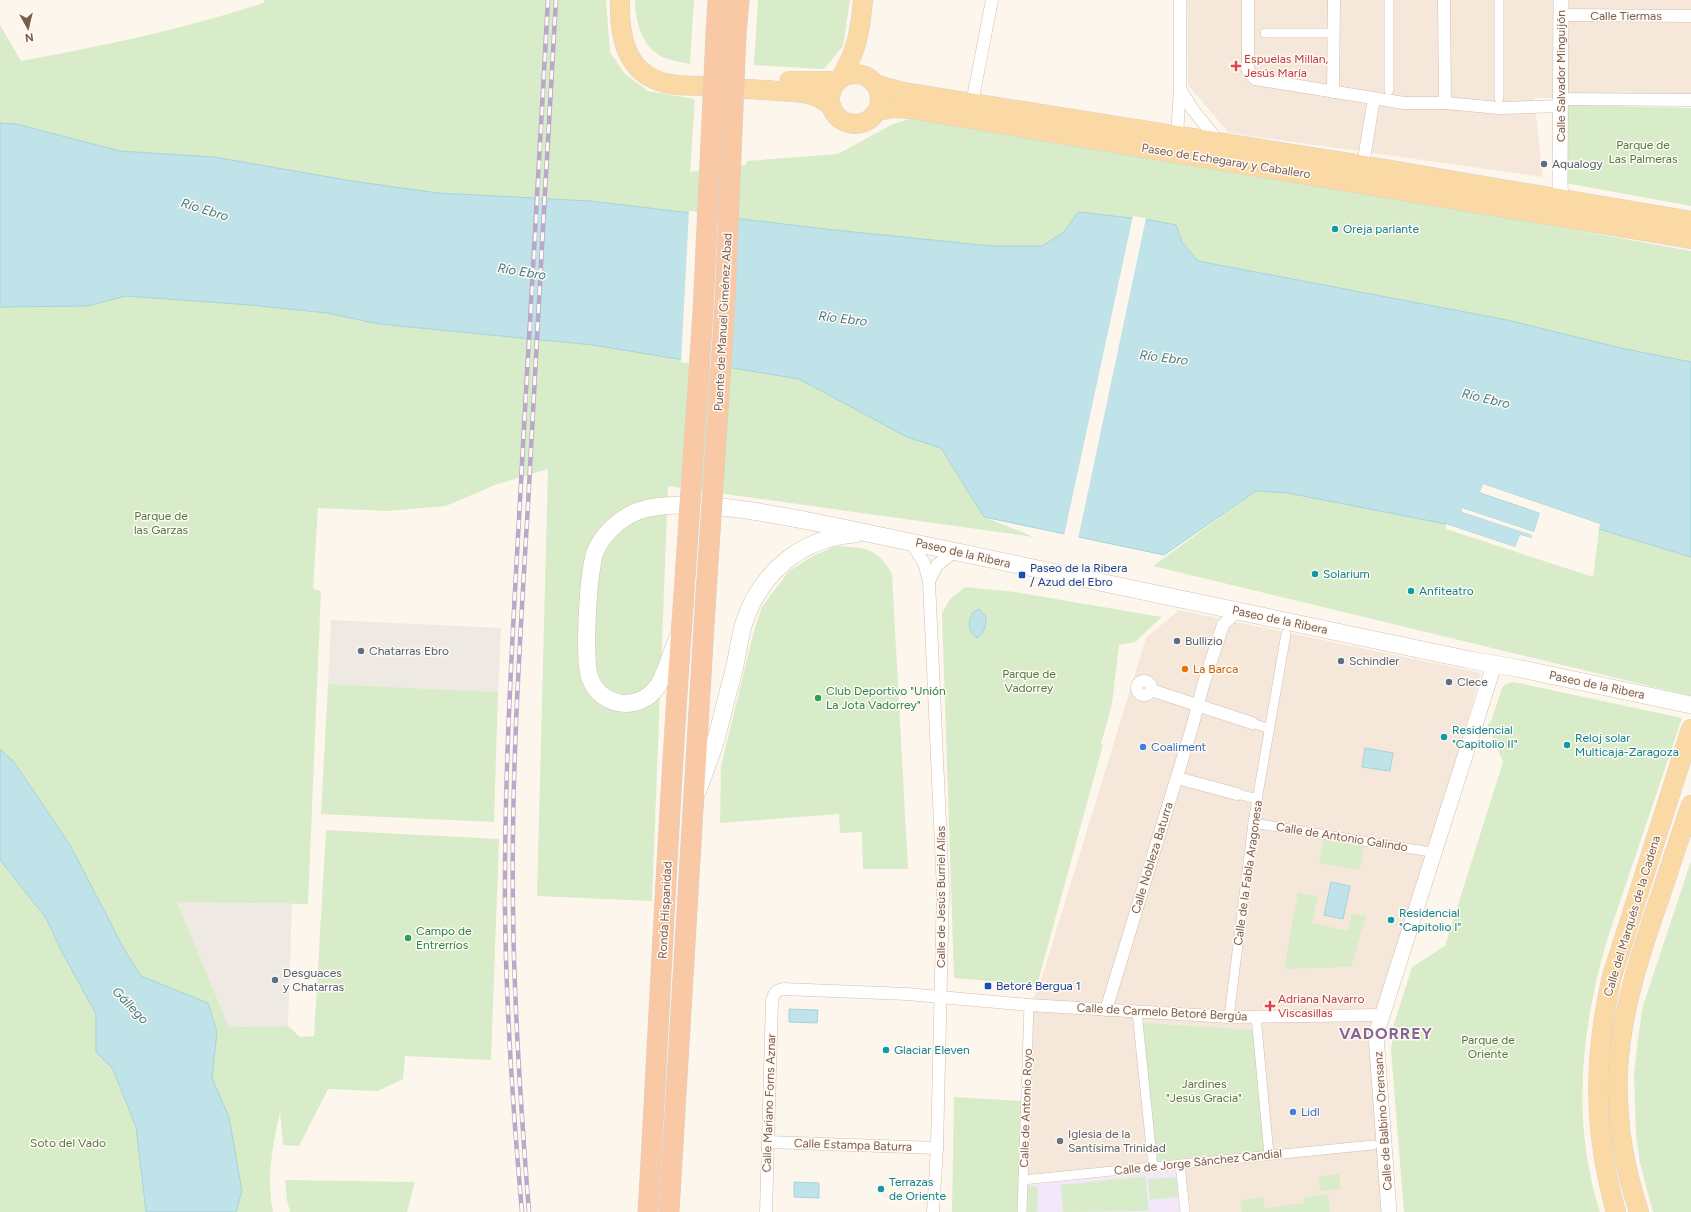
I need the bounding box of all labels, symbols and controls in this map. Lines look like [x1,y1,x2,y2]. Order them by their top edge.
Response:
north arrow [8,8,48,48]
street label: Calle Tiermas [1590,9,1662,23]
street label: Calle Salvador Minguijón [1554,10,1568,142]
text: N [24,30,34,44]
place label: Espuelas Millan, Jesús María [1244,52,1328,80]
marker: Espuelas Millan, Jesús María [1231,61,1241,71]
park label: Parque de Las Palmeras [1608,138,1678,166]
street label: Paseo de Echegaray y Caballero [1140,141,1312,181]
place label: Aqualogy [1552,157,1603,171]
marker: Aqualogy [1539,159,1549,169]
water label: Río Ebro [179,195,231,224]
place label: Oreja parlante [1343,222,1419,236]
marker: Oreja parlante [1330,224,1340,234]
street label: Puente de Manuel Giménez Abad [711,233,735,411]
water label: Río Ebro [496,260,548,283]
water label: Río Ebro [818,308,869,329]
water label: Río Ebro [1139,347,1190,368]
water label: Río Ebro [1460,386,1512,411]
park label: Parque de las Garzas [134,509,189,537]
street label: Paseo de la Ribera [914,535,1012,571]
place label: Paseo de la Ribera / Azud del Ebro [1030,561,1127,589]
place label: Solarium [1323,567,1370,581]
marker: Solarium [1310,569,1320,579]
marker: Paseo de la Ribera / Azud del Ebro [1017,570,1027,580]
place label: Anfiteatro [1419,584,1474,598]
marker: Anfiteatro [1406,586,1416,596]
street label: Paseo de la Ribera [1231,603,1329,637]
place label: Bullizio [1185,634,1223,648]
marker: Bullizio [1172,636,1182,646]
place label: Chatarras Ebro [369,644,449,658]
marker: Chatarras Ebro [356,646,366,656]
place label: Schindler [1349,654,1399,668]
marker: Schindler [1336,656,1346,666]
place label: La Barca [1193,662,1238,676]
marker: La Barca [1180,664,1190,674]
park label: Parque de Vadorrey [1002,667,1056,695]
street label: Paseo de la Ribera [1548,668,1646,702]
place label: Clece [1457,675,1488,689]
marker: Clece [1444,677,1454,687]
place label: Club Deportivo "Unión La Jota Vadorrey" [826,684,946,712]
marker: Club Deportivo "Unión La Jota Vadorrey" [813,693,823,703]
place label: Residencial "Capitolio II" [1452,723,1518,751]
place label: Reloj solar Multicaja-Zaragoza [1575,731,1679,759]
marker: Residencial "Capitolio II" [1439,732,1449,742]
place label: Coaliment [1151,740,1207,754]
marker: Reloj solar Multicaja-Zaragoza [1562,740,1572,750]
marker: Coaliment [1138,742,1148,752]
street label: Calle de la Fabla Aragonesa [1231,800,1265,946]
street label: Calle Nobleza Baturra [1128,801,1176,915]
street label: Calle de Antonio Galindo [1275,820,1409,854]
street label: Calle de Jesús Burriel Alías [934,826,948,968]
street label: Calle del Marqués de la Cadena [1601,834,1663,998]
street label: Ronda Hispanidad [655,861,675,959]
place label: Residencial "Capitolio I" [1399,906,1462,934]
marker: Residencial "Capitolio I" [1386,915,1396,925]
place label: Campo de Entrerríos [416,924,472,952]
marker: Campo de Entrerríos [403,933,413,943]
place label: Desguaces y Chatarras [283,966,345,994]
marker: Desguaces y Chatarras [270,975,280,985]
place label: Betoré Bergua 1 [996,979,1081,993]
marker: Betoré Bergua 1 [983,981,993,991]
water label: Gállego [109,984,152,1027]
place label: Adriana Navarro Viscasillas [1278,992,1364,1020]
street label: Calle de Carmelo Betoré Bergúa [1076,1001,1248,1023]
marker: Adriana Navarro Viscasillas [1265,1001,1275,1011]
district label: VADORREY [1339,1024,1433,1043]
street label: Calle Mariano Forns Aznar [760,1033,778,1173]
park label: Parque de Oriente [1461,1033,1515,1061]
place label: Glaciar Eleven [894,1043,970,1057]
marker: Glaciar Eleven [881,1045,891,1055]
street label: Calle de Antonio Royo [1017,1048,1035,1168]
street label: Calle de Balbino Orensanz [1371,1051,1395,1191]
park label: Jardines "Jesús Gracia" [1166,1077,1242,1105]
place label: Lidl [1301,1105,1320,1119]
marker: Lidl [1288,1107,1298,1117]
place label: Iglesia de la Santísima Trinidad [1068,1127,1166,1155]
park label: Soto del Vado [30,1136,106,1150]
street label: Calle Estampa Baturra [794,1136,912,1154]
marker: Iglesia de la Santísima Trinidad [1055,1136,1065,1146]
street label: Calle de Jorge Sánchez Candial [1113,1146,1283,1178]
place label: Terrazas de Oriente [889,1175,946,1203]
marker: Terrazas de Oriente [876,1184,886,1194]

